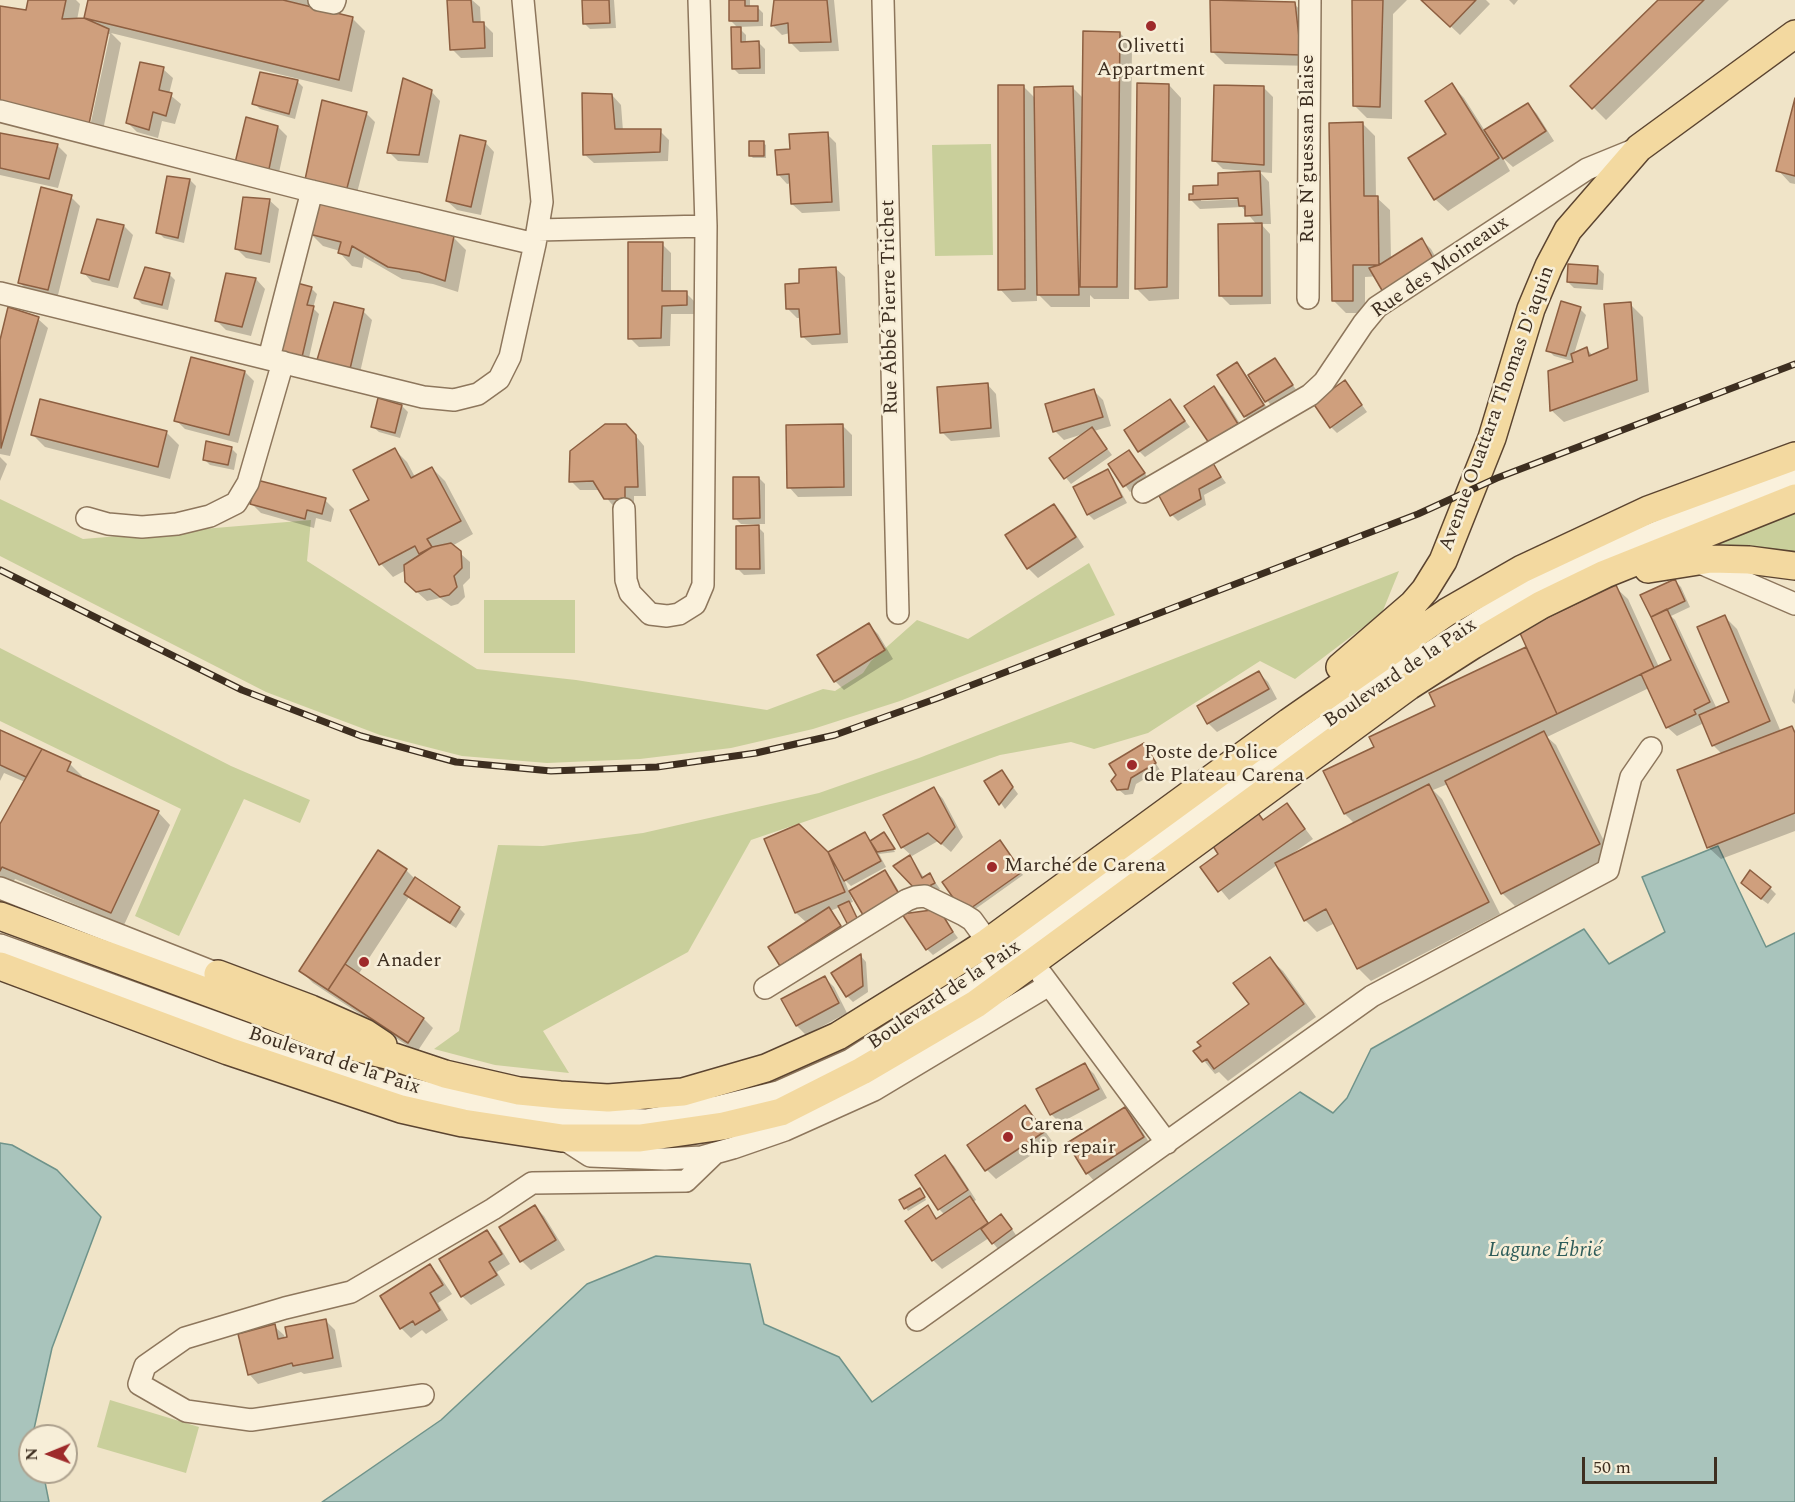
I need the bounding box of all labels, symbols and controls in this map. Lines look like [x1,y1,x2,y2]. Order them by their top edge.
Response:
marker: Olivetti Appartment [1144,19,1158,33]
place label: Olivetti Appartment [1097,36,1205,83]
street label: Rue N'guessan Blaise [1297,55,1321,243]
street label: Rue Abbé Pierre Trichet [877,199,905,415]
street label: Rue des Moineaux [1368,212,1514,324]
street label: Avenue Ouattara Thomas D'aquin [1435,263,1561,555]
street label: Boulevard de la Paix [1320,614,1482,734]
place label: Poste de Police de Plateau Carena [1144,742,1304,789]
marker: Poste de Police de Plateau Carena [1125,758,1139,772]
place label: Marché de Carena [1004,855,1166,879]
marker: Marché de Carena [985,860,999,874]
street label: Boulevard de la Paix [864,936,1026,1056]
place label: Anader [376,950,441,974]
marker: Anader [357,955,371,969]
street label: Boulevard de la Paix [245,1023,423,1101]
place label: Carena ship repair [1020,1114,1116,1161]
marker: Carena ship repair [1001,1130,1015,1144]
water label: Lagune Ébrié [1488,1239,1602,1265]
north arrow [18,1424,78,1484]
scale bar [1585,1445,1720,1483]
text: N [20,1448,44,1461]
text: 50 m [1593,1454,1631,1481]

